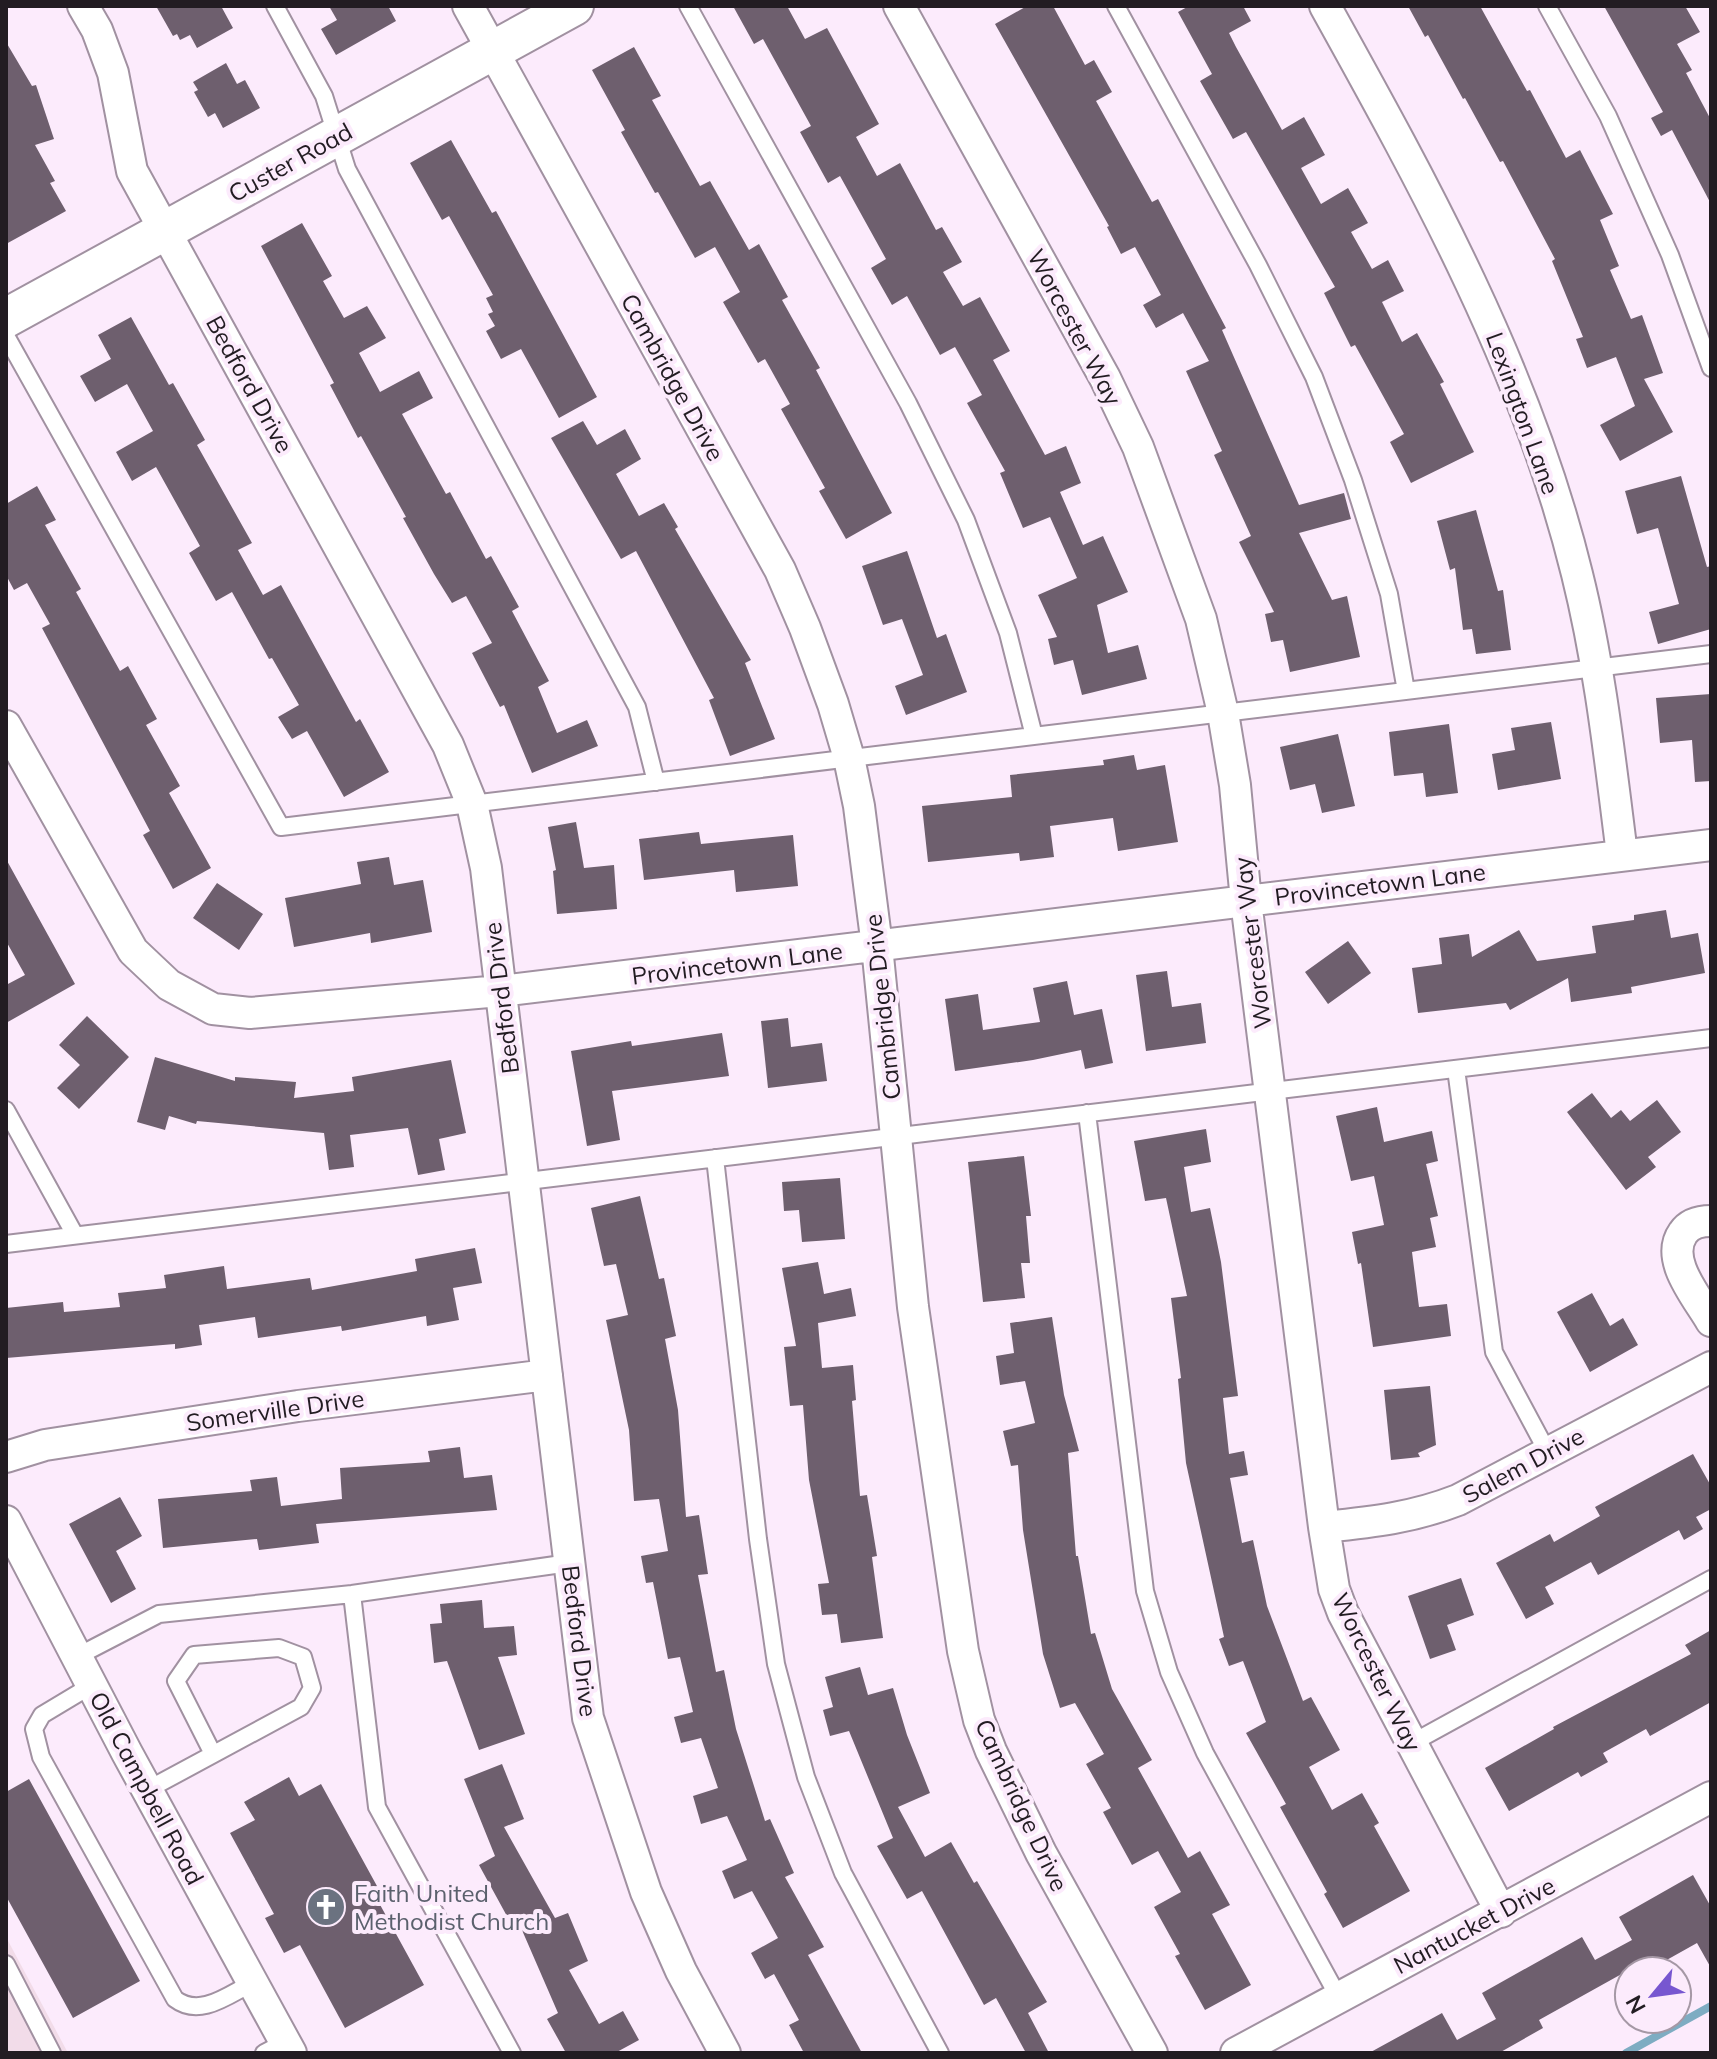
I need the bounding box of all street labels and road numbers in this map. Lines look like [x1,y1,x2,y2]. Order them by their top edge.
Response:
street label: Custer Road [223,116,357,208]
street label: Worcester Way [1021,244,1129,410]
street label: Cambridge Drive [615,288,731,466]
street label: Bedford Drive [200,310,300,458]
street label: Lexington Lane [1480,328,1566,498]
street label: Worcester Way [1227,855,1277,1031]
street label: Provincetown Lane [1273,856,1487,912]
street label: Cambridge Drive [857,913,907,1101]
street label: Bedford Drive [477,921,525,1075]
street label: Provincetown Lane [630,935,844,991]
street label: Somerville Drive [184,1383,366,1437]
street label: Salem Drive [1457,1420,1589,1510]
street label: Bedford Drive [556,1564,604,1718]
street label: Worcester Way [1326,1588,1428,1756]
street label: Old Campbell Road [83,1686,211,1890]
street label: Cambridge Drive [969,1714,1075,1896]
street label: Nantucket Drive [1388,1870,1560,1980]

